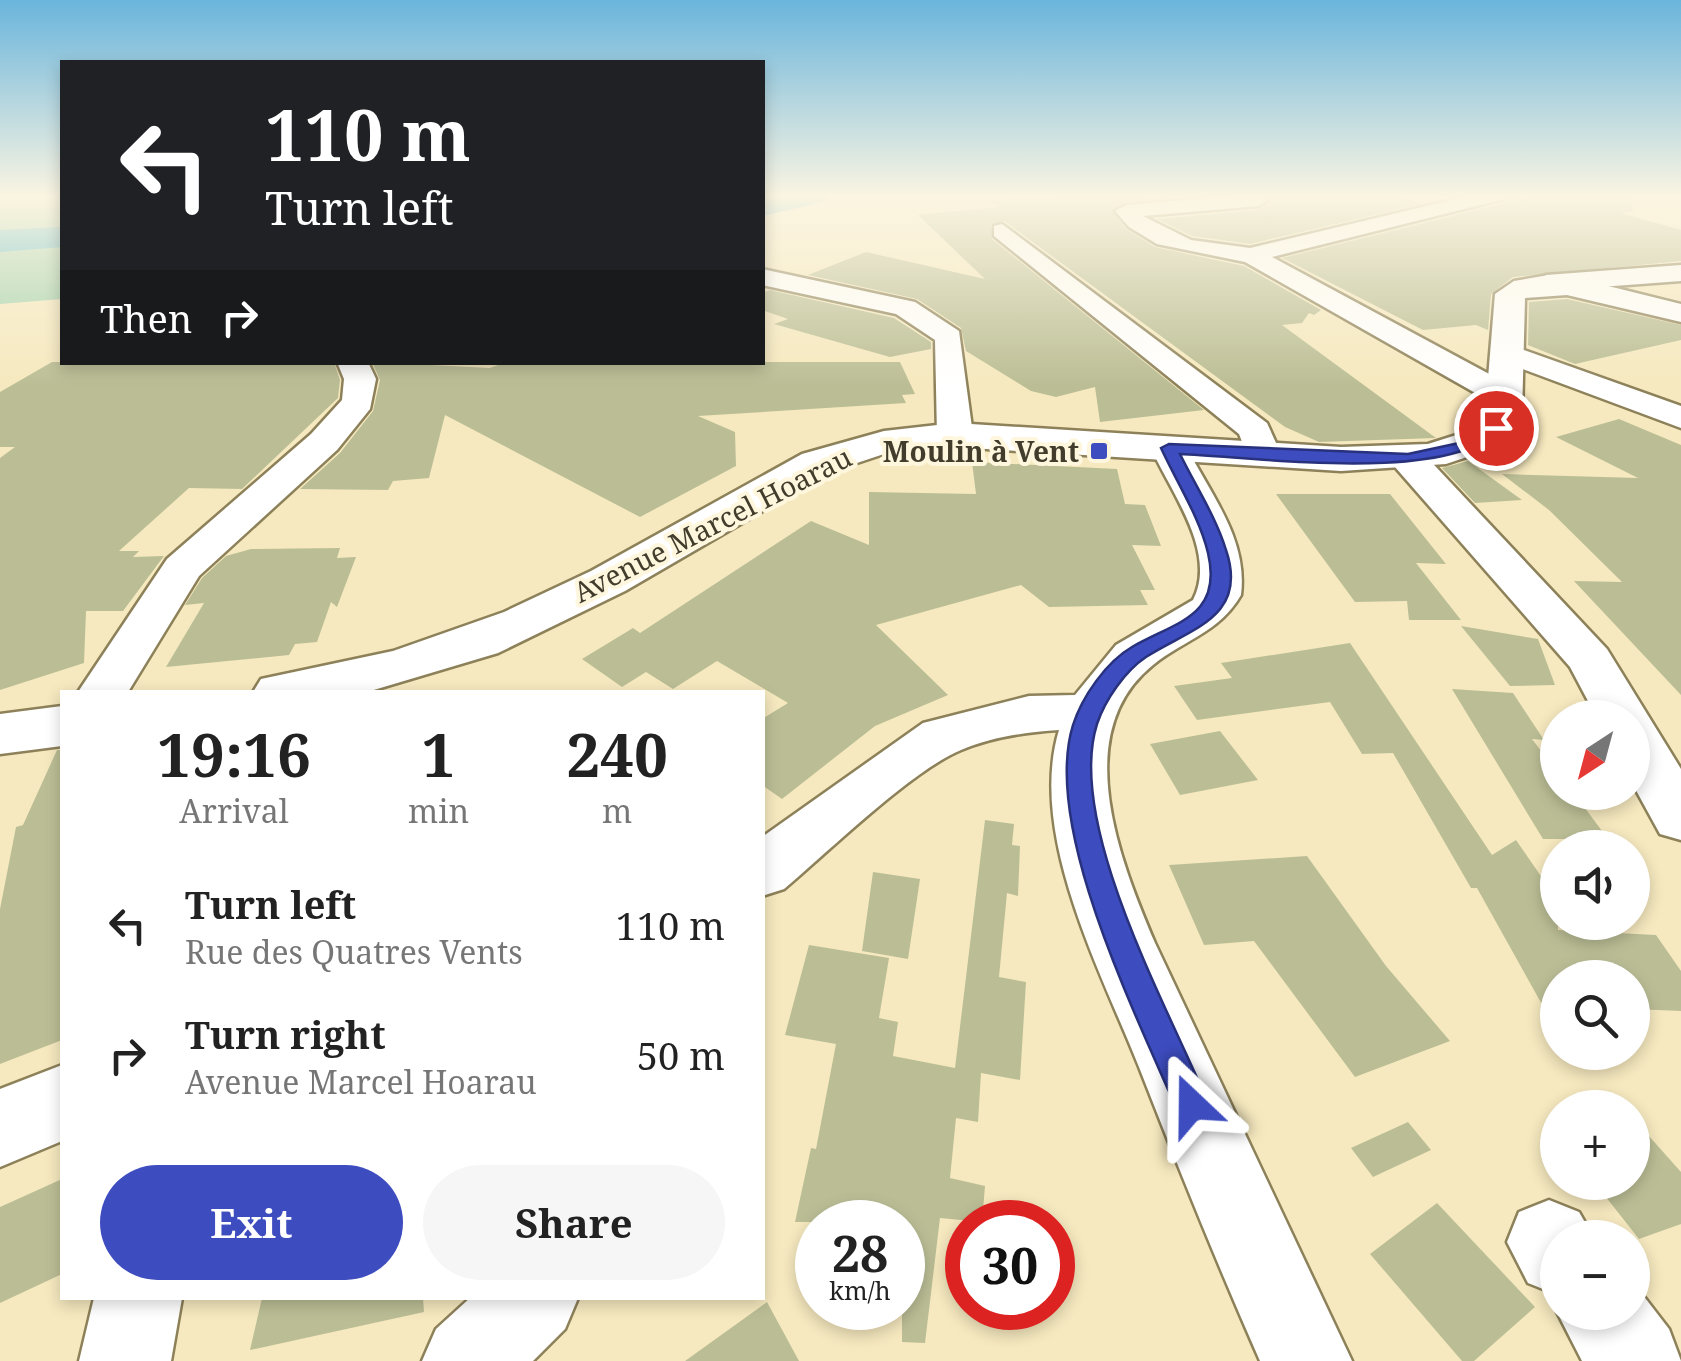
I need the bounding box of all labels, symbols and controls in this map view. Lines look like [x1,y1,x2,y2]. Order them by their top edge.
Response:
text: 110 m [265,86,471,182]
icon: left [100,100,230,230]
text: Turn left [265,177,454,238]
icon: right [212,290,267,345]
text: Then [100,292,192,344]
pin [1454,386,1539,471]
icon: arrive [1469,401,1524,456]
place label: Moulin à Vent [883,432,1079,470]
street label: Avenue Marcel Hoarau [566,437,858,611]
marker: Moulin à Vent [1088,440,1110,462]
north arrow [1540,700,1650,810]
map controls [1540,700,1650,1330]
text: 19:16 [157,713,311,795]
text: 1 [422,713,456,795]
text: 240 [566,713,668,795]
text: Arrival [179,789,289,832]
text: min [408,789,469,832]
text: m [602,789,632,832]
button: sound [1540,830,1650,940]
text: Turn left [185,878,356,930]
icon: left [100,898,155,953]
text: 110 m [615,899,725,951]
text: Rue des Quatres Vents [185,930,523,973]
button: search [1540,960,1650,1070]
text: Turn right [185,1008,386,1060]
icon: right [100,1028,155,1083]
text: 50 m [637,1029,725,1081]
position arrow [1140,1053,1244,1157]
text: Avenue Marcel Hoarau [185,1060,537,1103]
button: + [1540,1090,1650,1200]
button: Exit [100,1165,403,1280]
button: Share [423,1165,725,1280]
speed limit sign: 30 [945,1200,1075,1330]
text: 28 [832,1219,888,1287]
button: − [1540,1220,1650,1330]
text: km/h [829,1273,891,1307]

